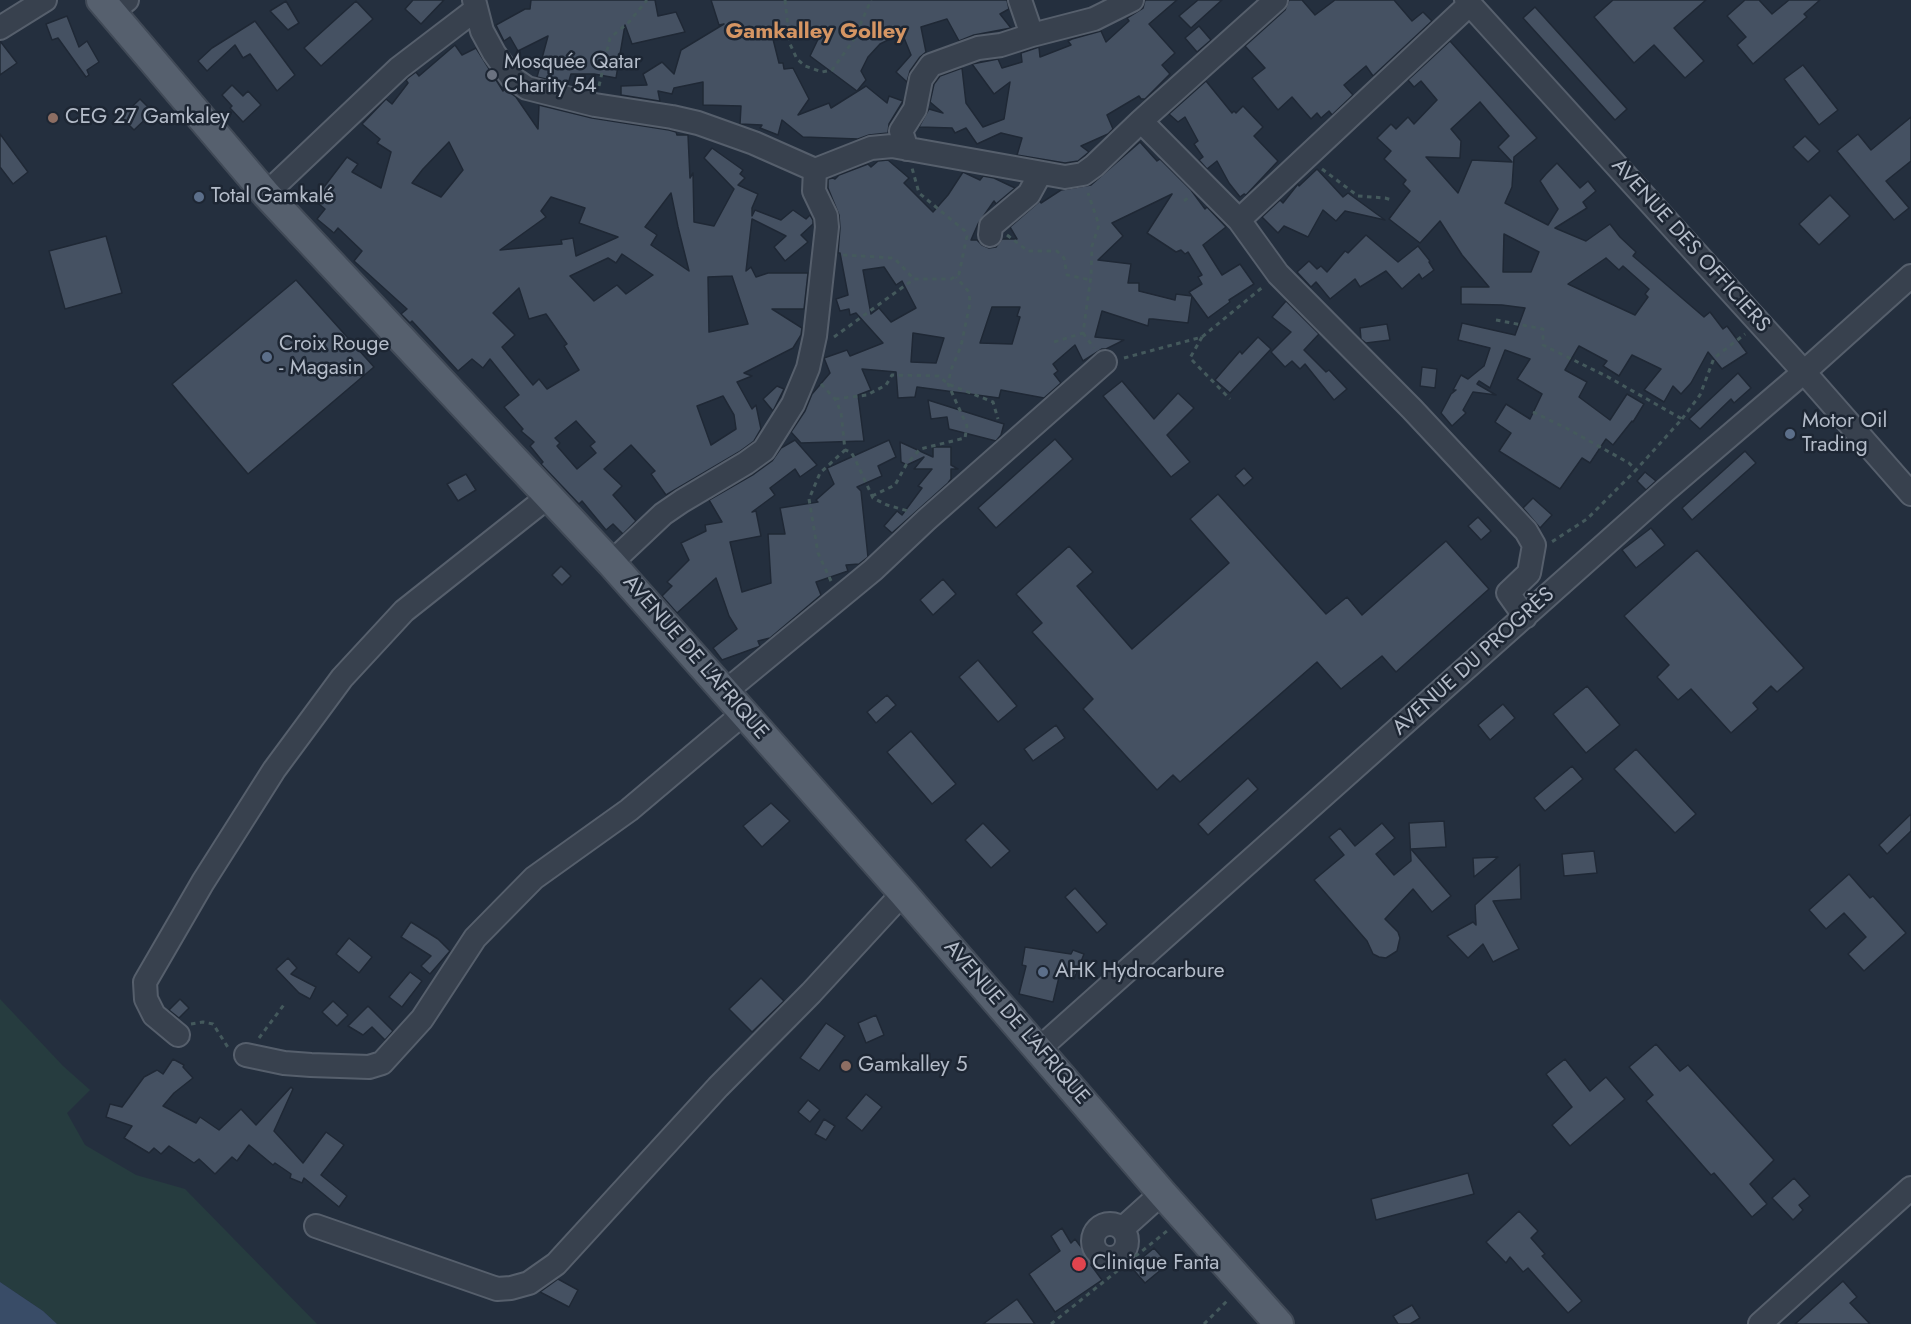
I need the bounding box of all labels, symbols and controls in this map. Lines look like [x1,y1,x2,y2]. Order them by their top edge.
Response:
district label: Gamkalley Golley [725,20,907,46]
place label: Mosquée Qatar Charity 54 [504,50,641,100]
marker: Mosquée Qatar Charity 54 [485,68,499,82]
place label: CEG 27 Gamkaley [65,105,229,131]
marker: CEG 27 Gamkaley [46,111,60,125]
street label: AVENUE DES OFFICIERS [1605,154,1775,338]
place label: Total Gamkalé [211,184,334,210]
marker: Total Gamkalé [192,190,206,204]
place label: Croix Rouge - Magasin [279,332,389,382]
marker: Croix Rouge - Magasin [260,350,274,364]
place label: Motor Oil Trading [1802,409,1887,459]
marker: Motor Oil Trading [1783,427,1797,441]
street label: AVENUE DE L'AFRIQUE [617,571,773,745]
street label: AVENUE DU PROGRÈS [1388,583,1560,741]
street label: AVENUE DE L'AFRIQUE [938,936,1094,1110]
place label: AHK Hydrocarbure [1055,959,1225,985]
marker: AHK Hydrocarbure [1036,965,1050,979]
place label: Gamkalley 5 [858,1053,968,1079]
marker: Gamkalley 5 [839,1059,853,1073]
place label: Clinique Fanta [1092,1251,1219,1277]
marker: Clinique Fanta [1070,1255,1088,1273]

